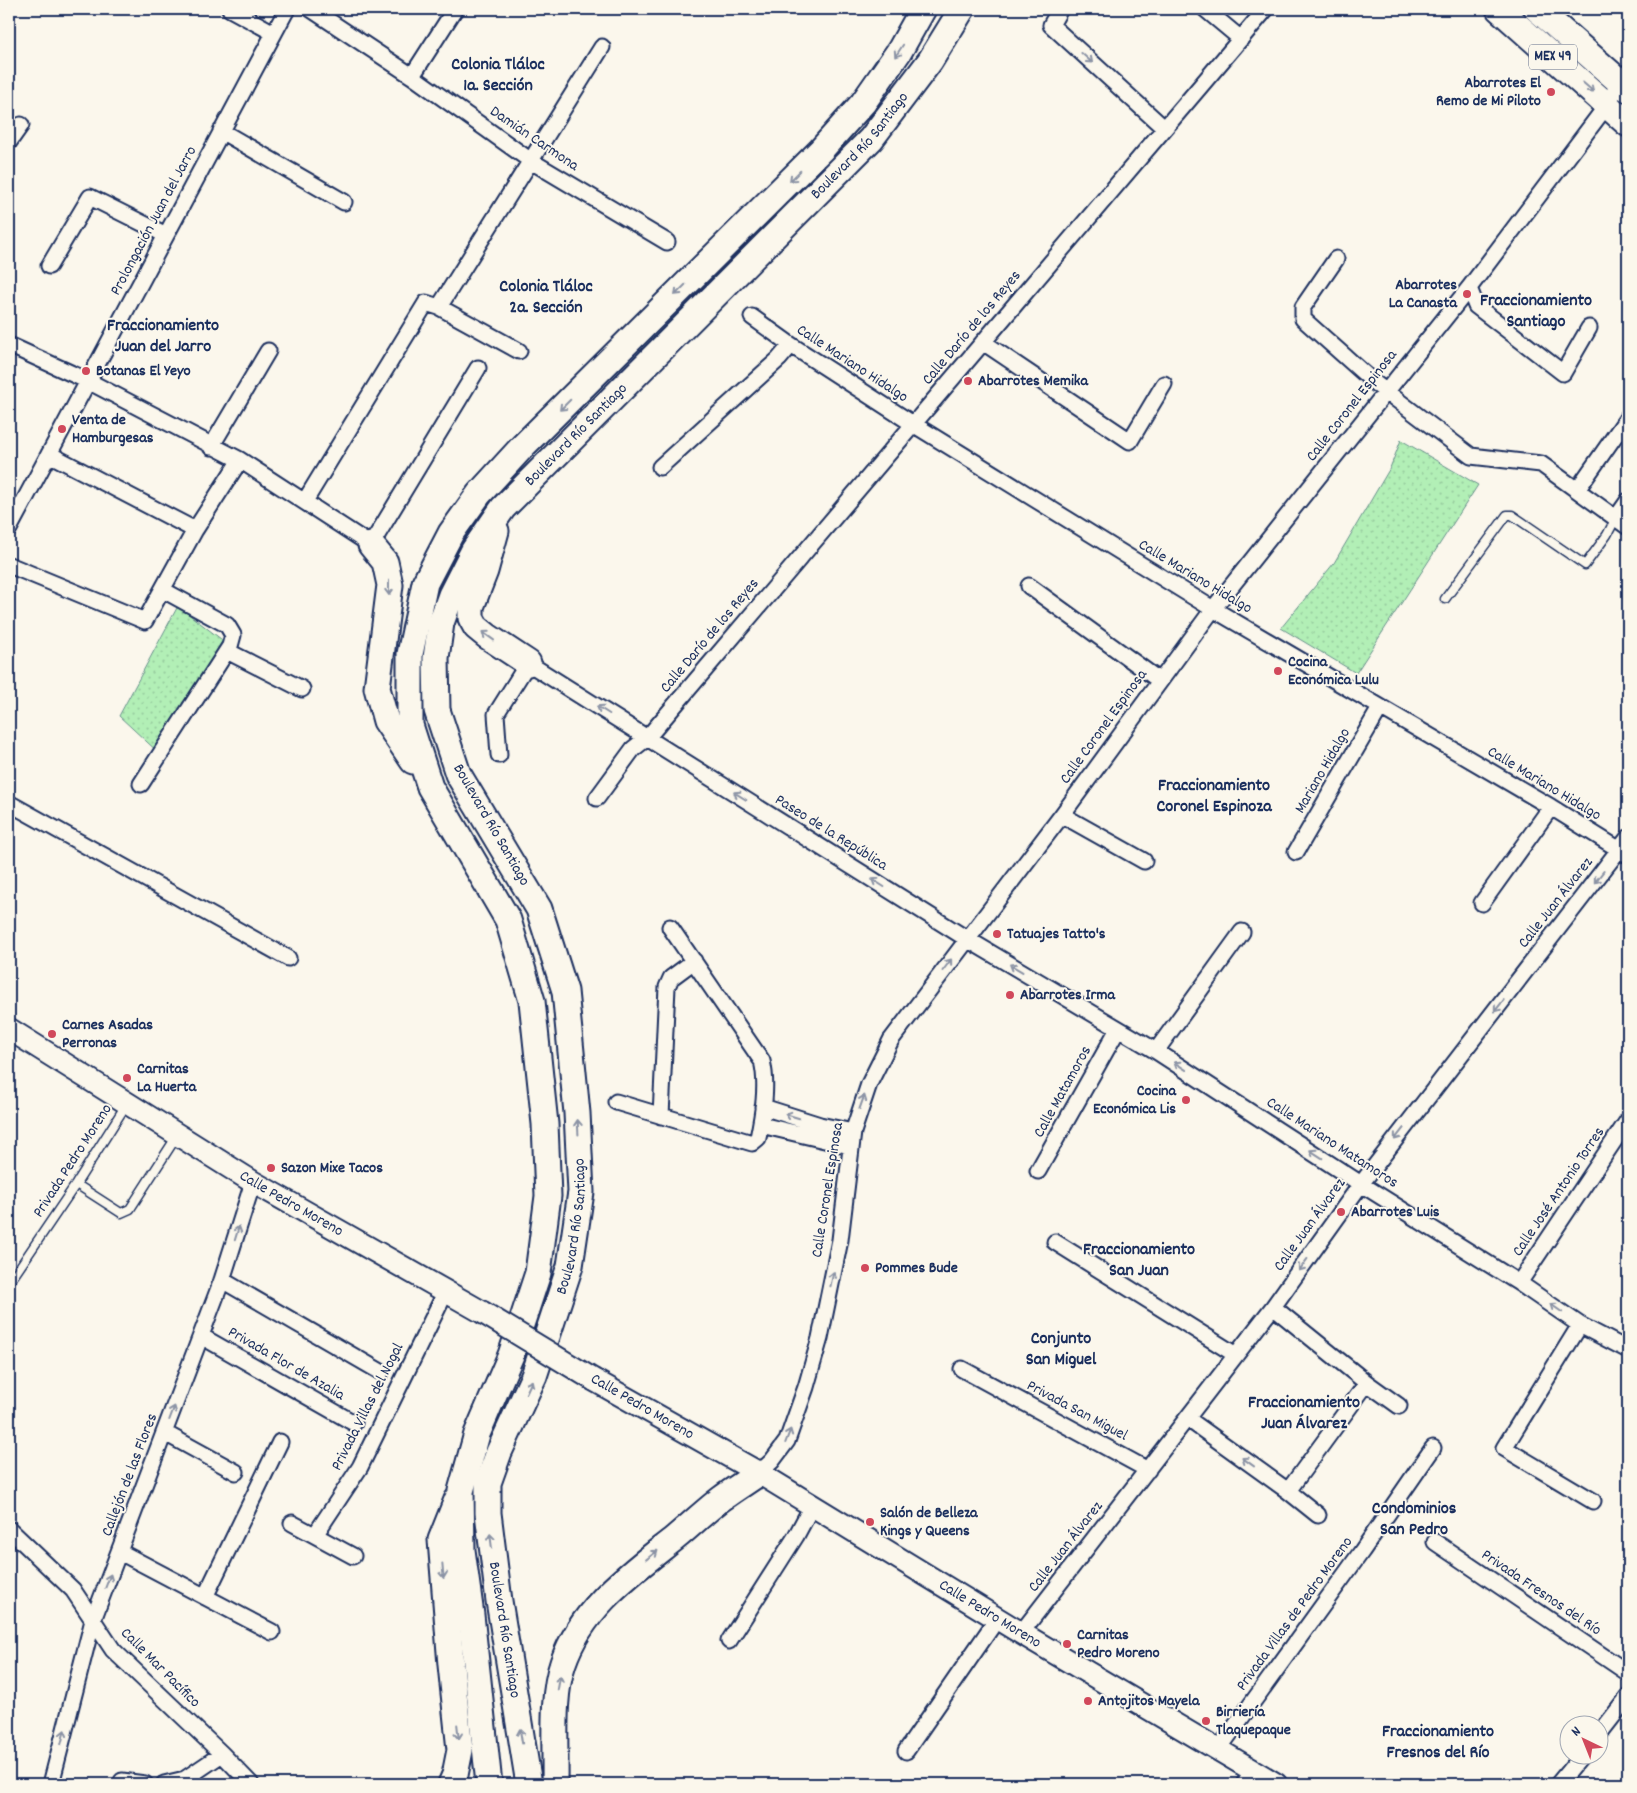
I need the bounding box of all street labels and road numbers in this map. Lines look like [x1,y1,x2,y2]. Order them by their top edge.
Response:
road number: MEX 49 [1529,44,1577,70]
street label: Boulevard Río Santiago [805,87,914,205]
street label: Damián Carmona [485,101,584,178]
street label: Prolongación Juan del Jarro [105,142,203,300]
street label: Calle Darío de los Reyes [917,265,1027,390]
street label: Calle Mariano Hidalgo [792,319,912,409]
street label: Calle Coronel Espinosa [1301,345,1403,467]
street label: Boulevard Río Santiago [519,378,633,492]
street label: Calle Mariano Hidalgo [1134,534,1256,620]
street label: Calle Darío de los Reyes [655,573,765,698]
street label: Calle Coronel Espinosa [1054,665,1154,789]
street label: Mariano Hidalgo [1289,724,1357,818]
street label: Calle Mariano Hidalgo [1483,741,1605,827]
street label: Boulevard Río Santiago [447,760,535,890]
street label: Paseo de la República [770,789,892,877]
street label: Calle Juan Álvarez [1513,852,1599,954]
street label: Calle Matamoros [1028,1042,1098,1142]
street label: Calle Mariano Matamoros [1261,1092,1403,1195]
street label: Privada Pedro Moreno [28,1100,118,1222]
street label: Calle Coronel Espinosa [806,1120,850,1259]
street label: Calle José Antonio Torres [1507,1122,1611,1261]
street label: Boulevard Río Santiago [550,1158,593,1297]
street label: Calle Pedro Moreno [235,1165,348,1242]
street label: Calle Juan Álvarez [1268,1174,1352,1276]
street label: Privada Flor de Azalia [223,1321,349,1407]
street label: Privada Villas del Nogal [326,1339,410,1475]
street label: Calle Pedro Moreno [586,1368,698,1446]
street label: Privada San Miguel [1022,1375,1132,1447]
street label: Callejón de las Flores [96,1410,164,1540]
street label: Calle Juan Álvarez [1023,1496,1109,1598]
street label: Privada Villas de Pedro Moreno [1231,1532,1359,1696]
street label: Privada Fresnos del Río [1476,1544,1606,1642]
street label: Boulevard Río Santiago [482,1560,526,1700]
street label: Calle Pedro Moreno [934,1574,1046,1654]
street label: Calle Mar Pacífico [115,1623,205,1713]

